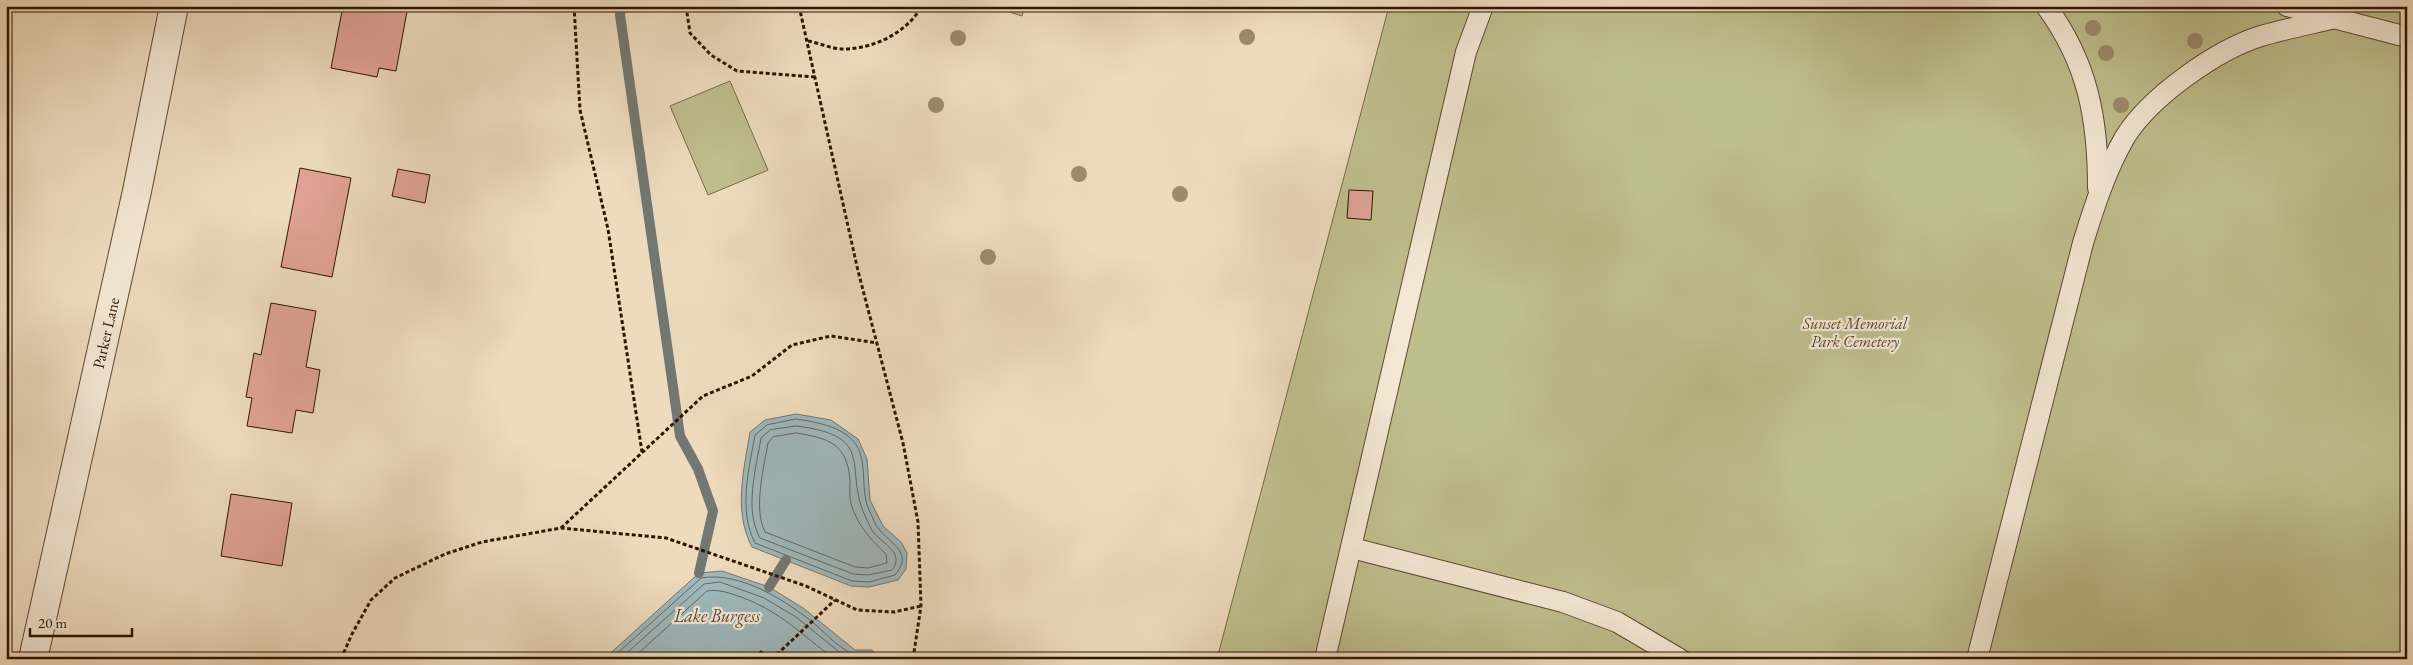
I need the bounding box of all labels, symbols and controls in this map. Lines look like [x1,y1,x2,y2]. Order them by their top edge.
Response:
street label: Parker Lane [88,295,124,371]
park label: Sunset Memorial Park Cemetery [1802,313,1908,352]
water label: Lake Burgess [673,604,761,628]
scale bar [30,605,132,637]
text: 20 m [38,613,67,632]

